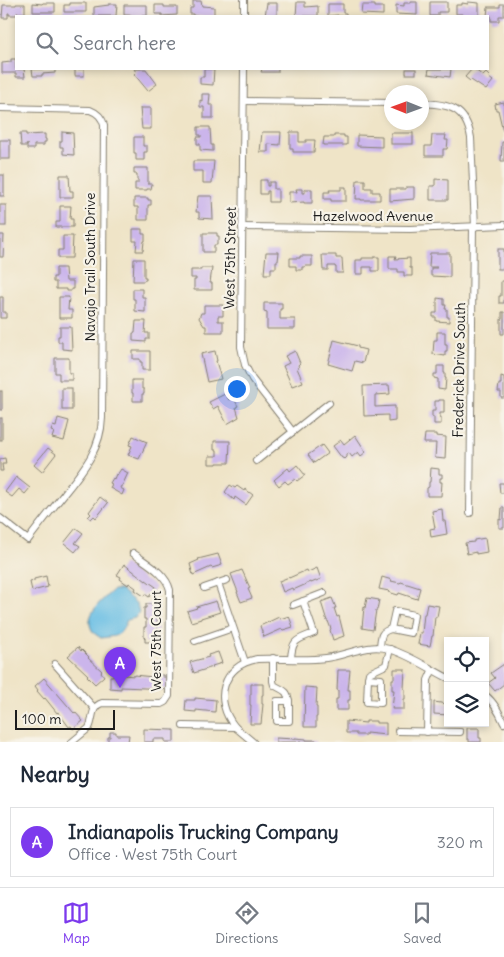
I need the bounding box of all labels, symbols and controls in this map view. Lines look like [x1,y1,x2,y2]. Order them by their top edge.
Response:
search box [15,15,489,70]
icon: search [33,29,61,57]
text: Search here [73,31,176,55]
north arrow [384,85,429,130]
street label: Navajo Trail South Drive [81,192,99,342]
street label: West 75th Street [220,206,240,309]
street label: Hazelwood Avenue [313,207,433,225]
street label: Frederick Drive South [449,302,469,438]
your location [224,376,250,402]
street label: West 75th Court [147,590,165,691]
map controls [444,637,489,727]
button: locate [444,637,489,682]
pin: A [104,647,136,688]
button: layers [444,682,489,727]
scale bar [15,707,115,730]
text: 100 m [22,710,62,728]
text: Nearby [20,761,90,788]
text: Indianapolis Trucking Company [68,820,339,844]
text: A [32,832,42,852]
text: 320 m [437,832,483,852]
text: Office · West 75th Court [68,844,237,864]
tab: Map [62,899,90,947]
tab: Directions [215,899,278,947]
tab: Saved [403,899,442,947]

